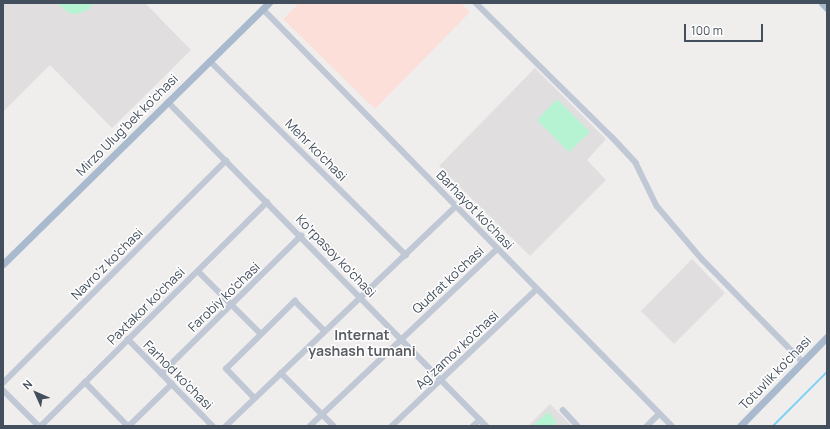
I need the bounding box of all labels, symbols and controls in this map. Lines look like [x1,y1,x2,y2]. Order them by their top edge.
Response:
scale bar [686,16,765,42]
text: 100 m [691,22,723,39]
street label: Mirzo Ulug'bek ko'chasi [73,71,181,179]
street label: Mehr ko'chasi [282,116,350,184]
street label: Barhayot ko'chasi [433,167,517,253]
street label: Ko‘rpasoy ko'chasi [293,212,379,300]
street label: Navro‘z ko'chasi [68,225,146,303]
street label: Qudrat ko'chasi [409,243,487,317]
street label: Farobiy ko'chasi [185,259,263,335]
street label: Paxtakor ko'chasi [104,264,188,348]
street label: Ag‘zamov ko'chasi [412,308,502,392]
district label: Internat yashash tumani [308,327,416,360]
street label: Totuvlik ko'chasi [736,333,814,413]
street label: Farhod ko'chasi [140,337,216,413]
north arrow [16,373,56,413]
text: N [19,376,35,392]

